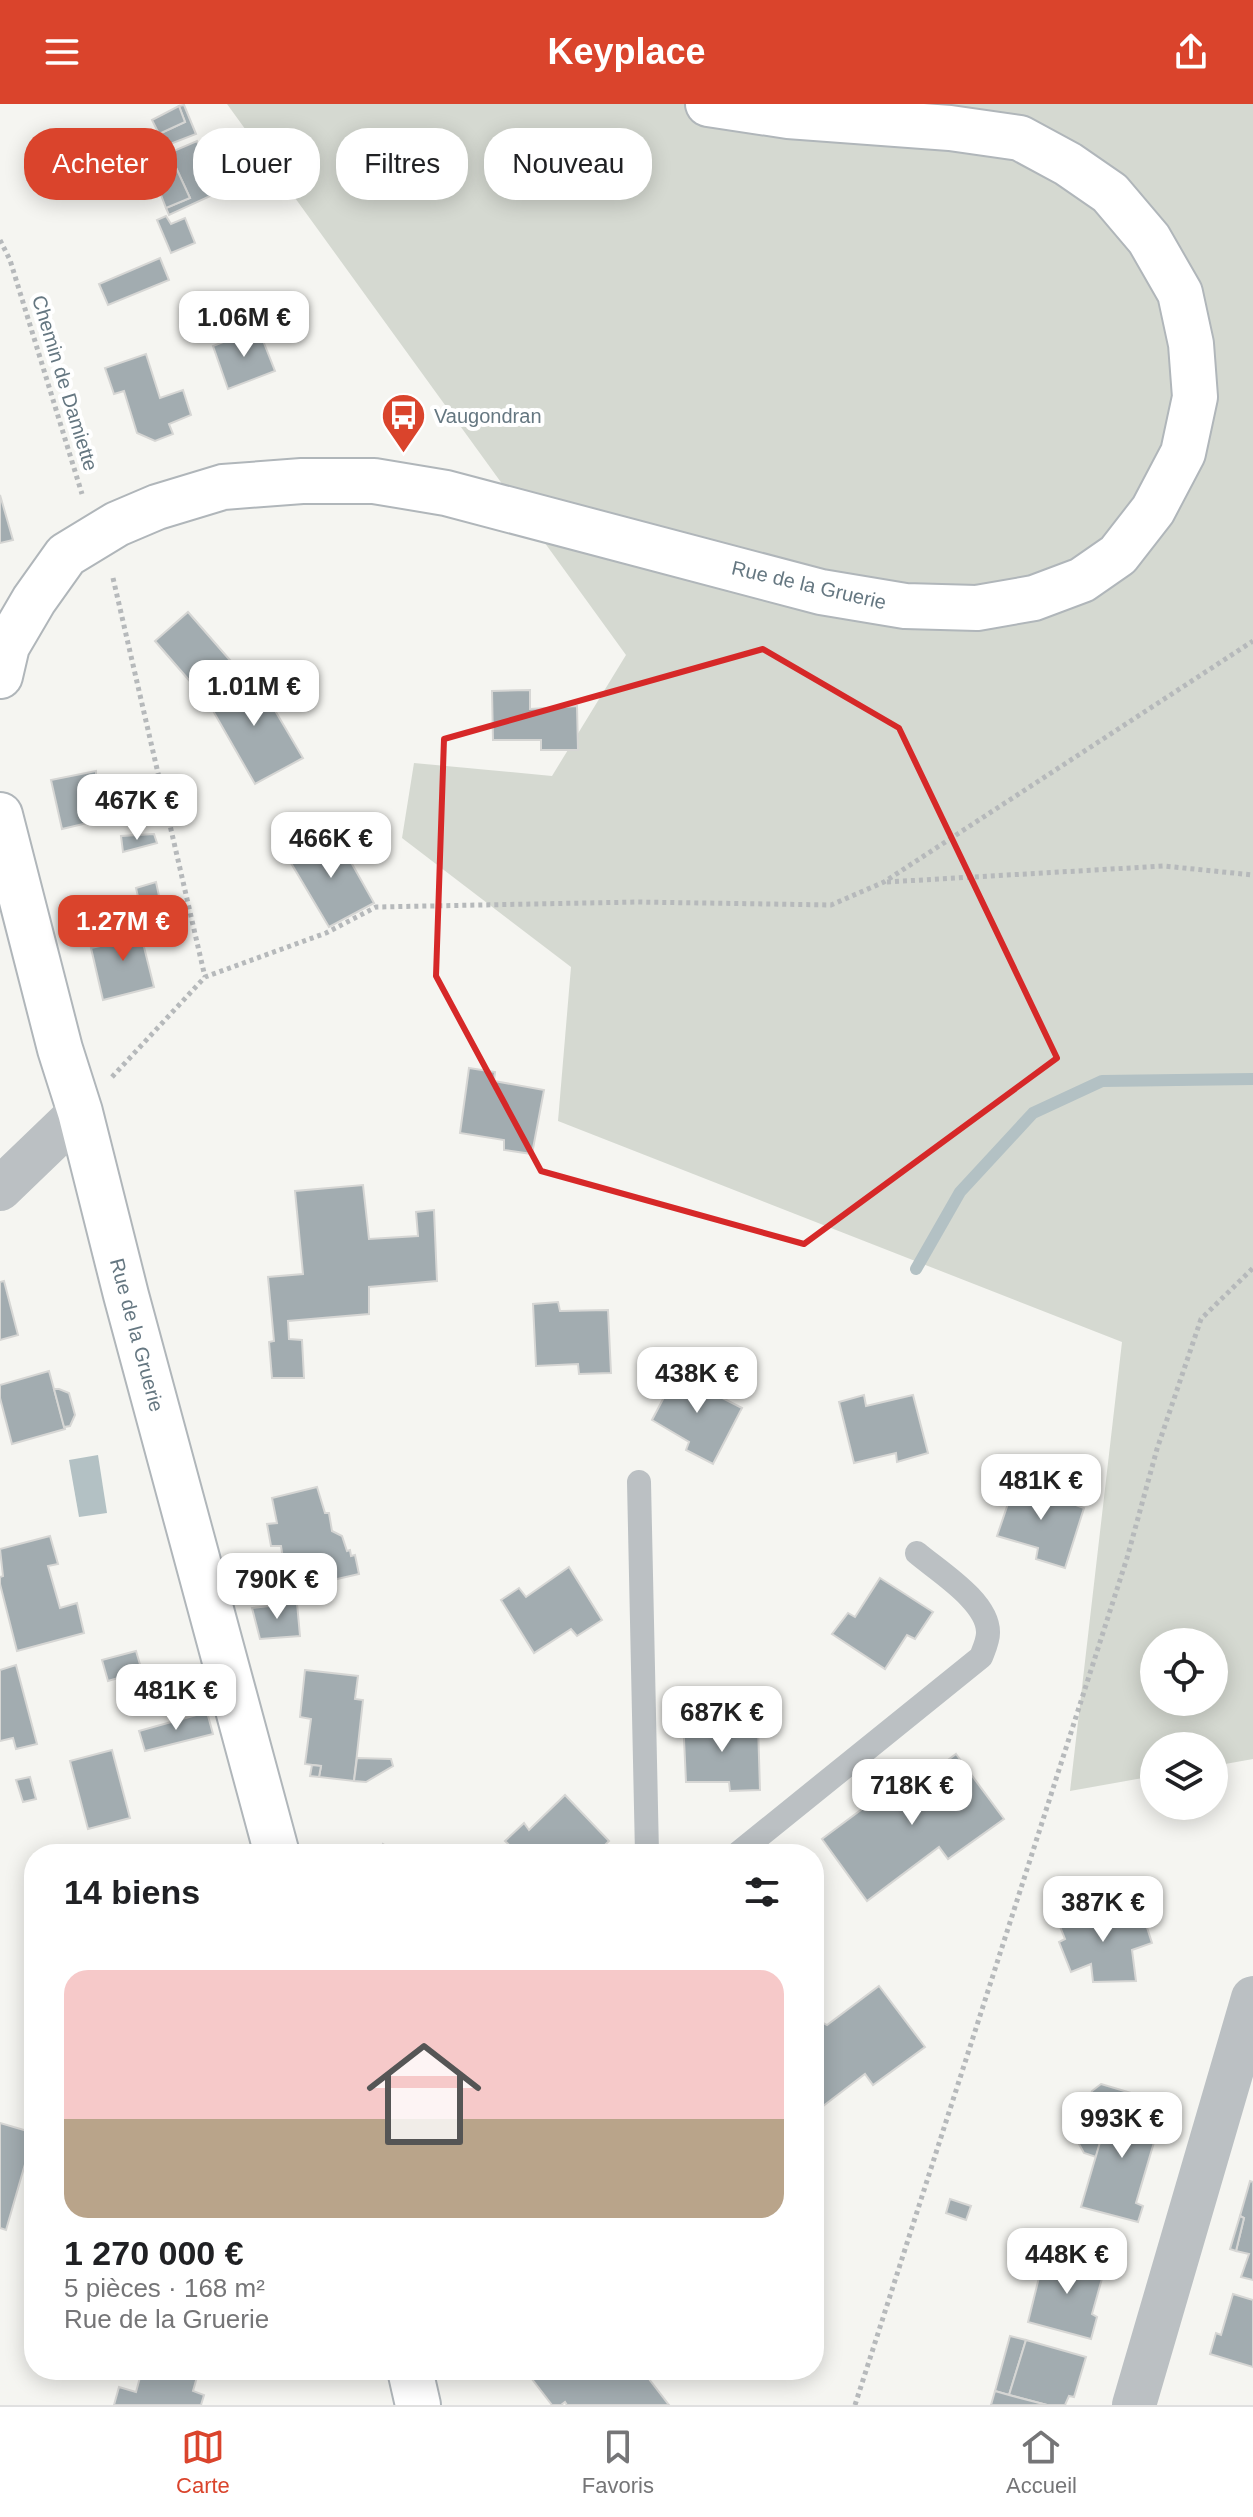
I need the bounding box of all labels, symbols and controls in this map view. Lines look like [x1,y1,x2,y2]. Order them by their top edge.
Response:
icon: menu [40,30,84,74]
icon: share [1169,30,1213,74]
text: Keyplace [547,31,706,72]
chip: Acheter [24,128,177,200]
chip: Louer [193,128,320,200]
chip: Filtres [336,128,468,200]
chip: Nouveau [484,128,652,200]
pin: 1.06M € [170,291,318,359]
street label: Chemin de Damiette [28,293,102,473]
text: 1.06M € [197,302,291,332]
bus stop icon: Vaugondran [379,392,427,455]
place label: Vaugondran [434,405,542,427]
street label: Rue de la Gruerie [730,557,888,613]
pin: 1.01M € [180,660,328,728]
text: 1.01M € [207,671,301,701]
pin: 467K € [72,774,202,842]
text: 467K € [95,785,179,815]
pin: 466K € [266,812,396,880]
text: 466K € [289,823,373,853]
pin: 1.27M € [49,895,197,963]
text: 1.27M € [76,906,170,936]
street label: Rue de la Gruerie [106,1256,168,1414]
pin: 438K € [632,1347,762,1415]
text: 438K € [655,1358,739,1388]
pin: 481K € [976,1454,1106,1522]
text: 481K € [999,1465,1083,1495]
pin: 790K € [212,1553,342,1621]
text: 790K € [235,1564,319,1594]
map controls [1140,1628,1228,1820]
button: locate [1140,1628,1228,1716]
pin: 481K € [111,1664,241,1732]
text: 481K € [134,1675,218,1705]
pin: 687K € [657,1686,787,1754]
text: 687K € [680,1697,764,1727]
button: layers [1140,1732,1228,1820]
pin: 718K € [847,1759,977,1827]
text: 718K € [870,1770,954,1800]
icon: filters [740,1870,784,1914]
text: 14 biens [64,1873,200,1911]
pin: 387K € [1038,1876,1168,1944]
text: 387K € [1061,1887,1145,1917]
icon: home [352,2022,496,2166]
pin: 993K € [1057,2092,1187,2160]
text: 993K € [1080,2103,1164,2133]
pin: 448K € [1002,2228,1132,2296]
text: 1 270 000 € [64,2234,244,2272]
text: 448K € [1025,2239,1109,2269]
text: 5 pièces · 168 m² [64,2273,265,2303]
text: Rue de la Gruerie [64,2304,269,2334]
tab: Carte [176,2425,230,2499]
tab: Favoris [582,2425,654,2499]
tab: Accueil [1006,2425,1077,2499]

